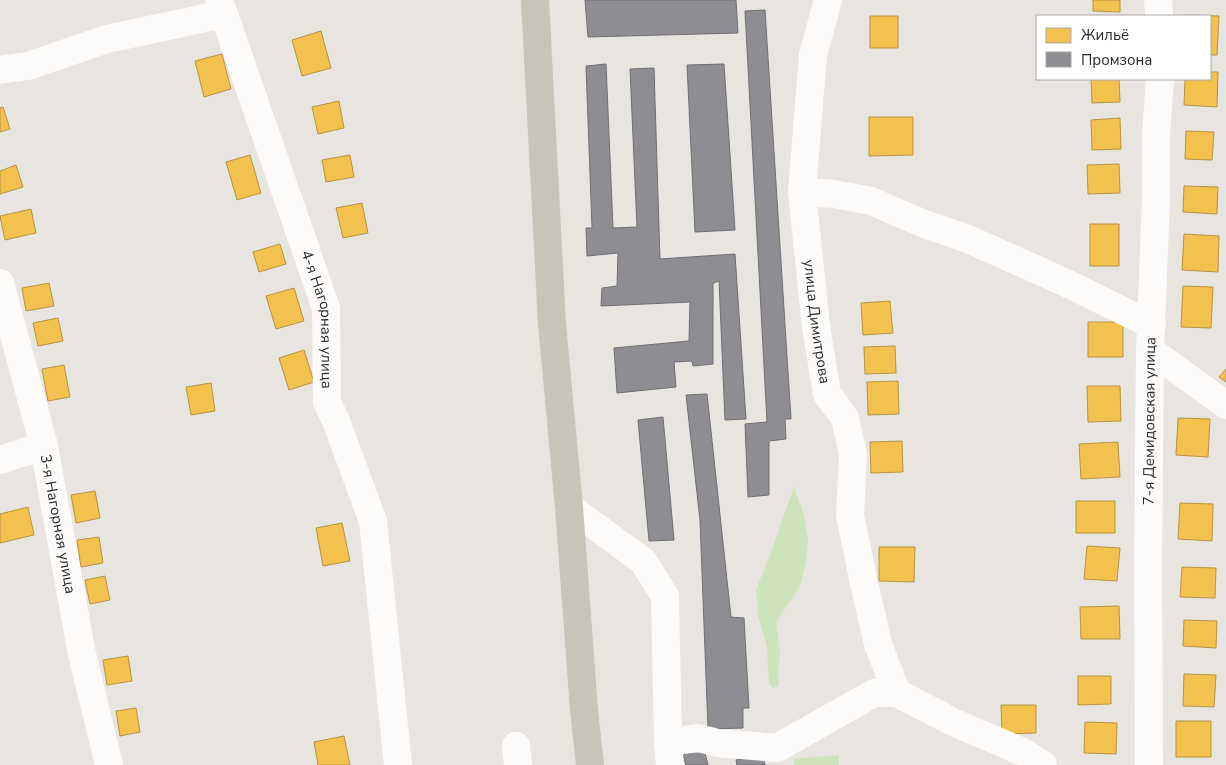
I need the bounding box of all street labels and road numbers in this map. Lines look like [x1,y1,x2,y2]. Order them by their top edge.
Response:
street label: 4-я Нагорная улица [297,247,337,389]
street label: улица Димитрова [799,259,835,385]
street label: 7-я Демидовская улица [1139,336,1161,505]
street label: 3-я Нагорная улица [36,452,81,595]

